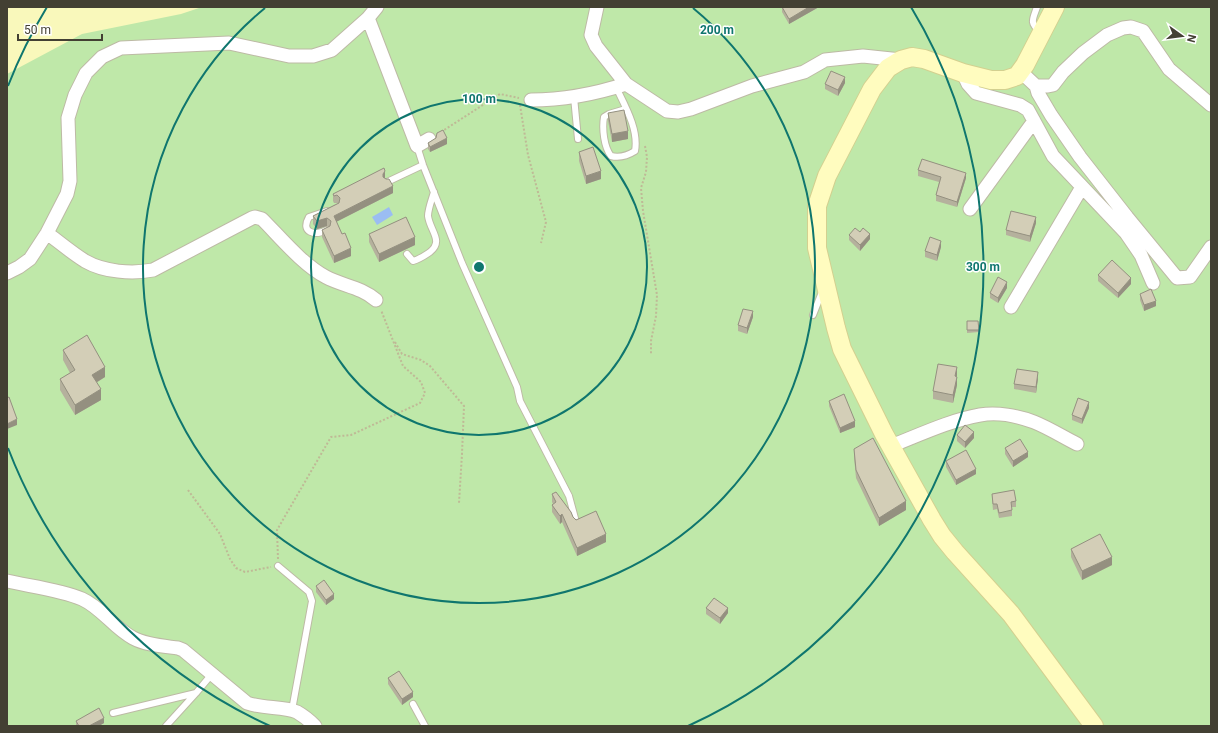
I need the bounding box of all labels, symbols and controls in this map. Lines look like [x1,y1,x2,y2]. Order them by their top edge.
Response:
scale bar [18,16,102,42]
north arrow [1162,16,1202,56]
text: 50 m [24,23,51,37]
text: 200 m [700,23,734,37]
text: N [1184,33,1198,44]
text: 100 m [462,92,496,106]
centre of rings [472,260,486,274]
text: 300 m [966,260,1000,274]

